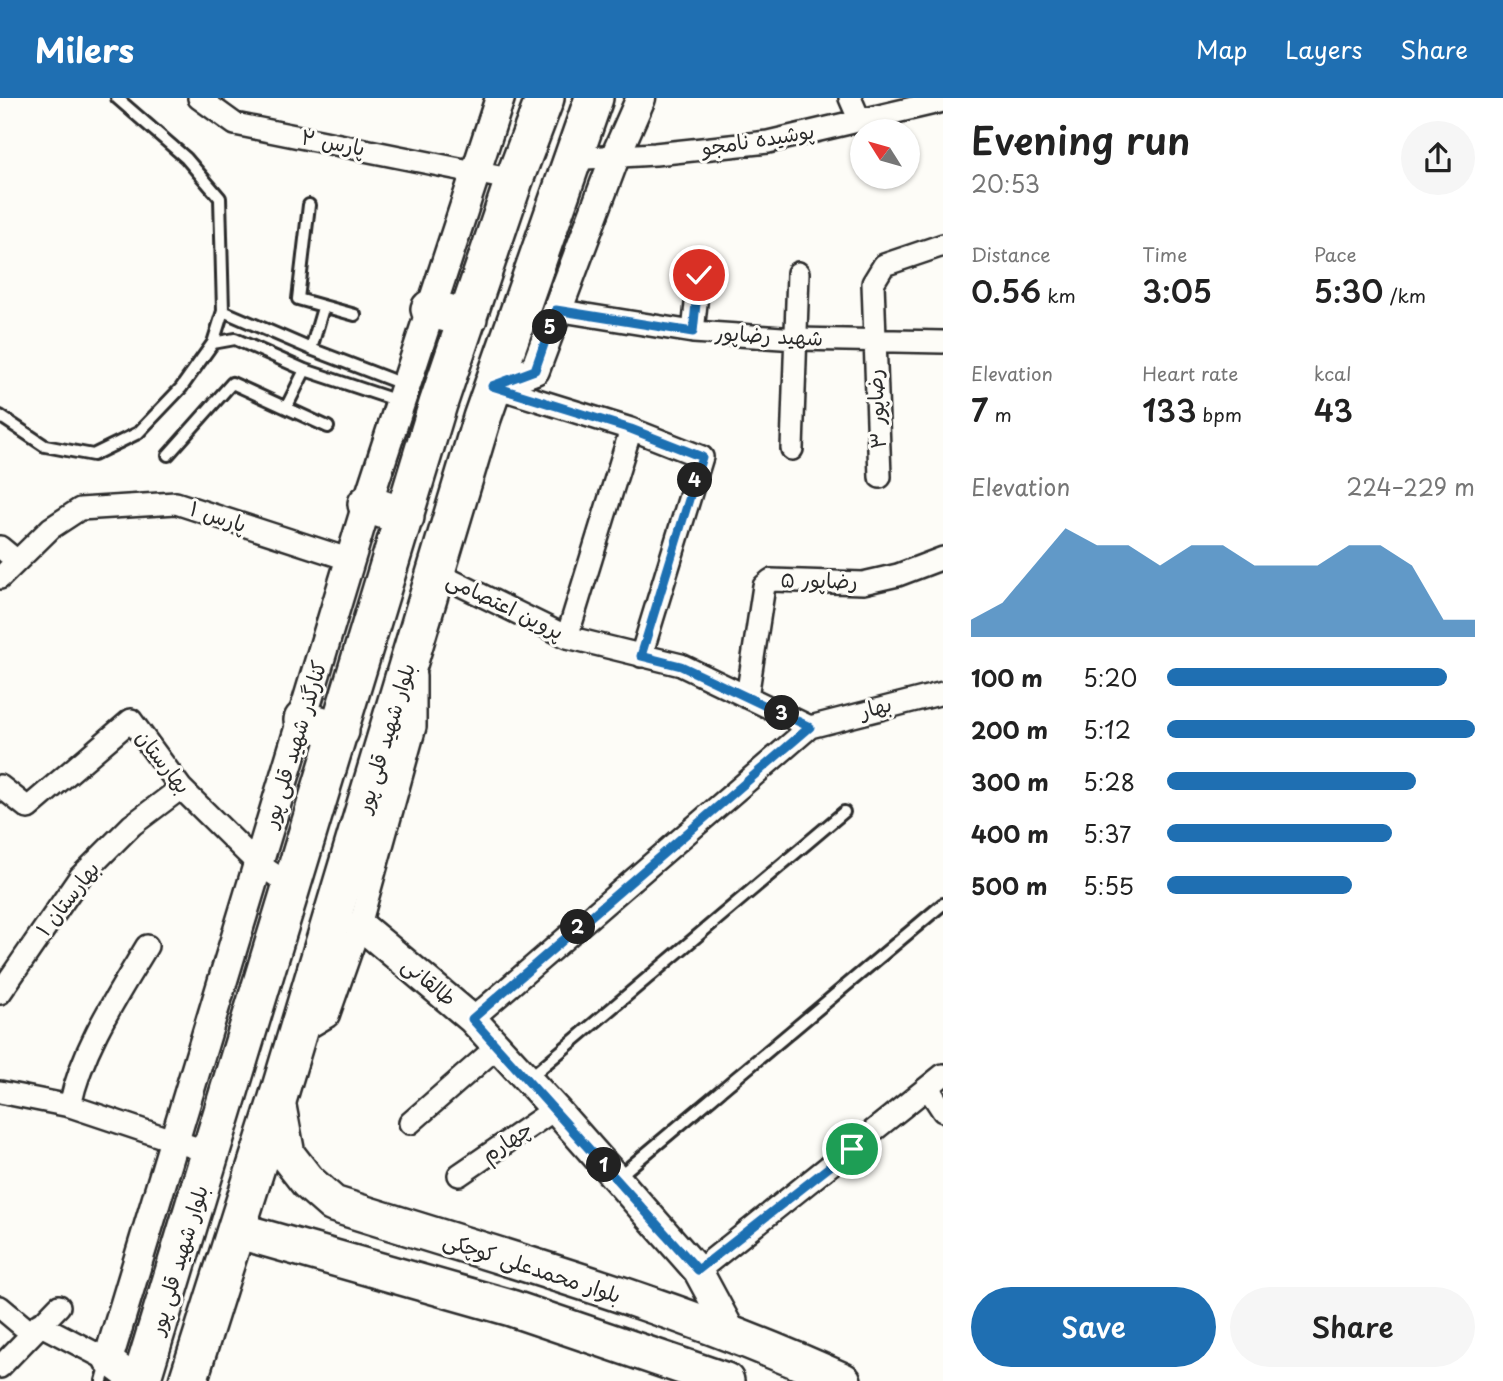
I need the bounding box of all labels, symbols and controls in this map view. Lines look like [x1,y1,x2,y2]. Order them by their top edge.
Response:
text: Milers [35,24,134,74]
text: Map [1196,31,1247,67]
text: Layers [1285,31,1362,67]
text: Share [1400,31,1468,67]
text: Evening run [971,111,1190,168]
street label: پوشیده نامجو [697,113,816,163]
street label: پارس ۲ [299,119,368,163]
north arrow [850,119,920,189]
map controls [850,119,920,189]
button: share [1401,121,1475,195]
text: 20:53 [971,166,1040,201]
text: Distance [971,240,1051,268]
text: Time [1142,240,1187,268]
text: Pace [1314,240,1357,268]
pin [669,245,729,305]
icon: check [680,256,718,294]
text: 0.56 [971,268,1041,313]
text: 3:05 [1142,268,1212,313]
text: 5:30 [1314,268,1383,313]
text: km [1041,281,1076,309]
text: /km [1383,281,1426,309]
pin: 5 [532,310,568,344]
text: 5 [543,312,556,340]
street label: شهید رضاپور [713,315,824,353]
text: Elevation [971,359,1053,387]
text: Heart rate [1142,359,1238,387]
text: kcal [1314,359,1352,387]
street label: رضاپور ۳ [857,368,893,450]
text: 7 [971,387,988,432]
text: 133 [1142,387,1196,432]
text: 43 [1314,387,1353,432]
text: m [988,400,1012,428]
text: bpm [1196,400,1242,428]
pin: 4 [678,462,712,498]
text: 4 [688,465,701,493]
text: Elevation [971,469,1070,504]
text: 224–229 m [1346,469,1475,504]
street label: پارس ۱ [186,491,251,539]
street label: پروین اعتصامی [442,562,570,646]
street label: رضاپور ۵ [780,562,858,596]
street label: کنارگذر شهید قلی پور [252,656,334,833]
street label: بلوار شهید قلی پور [346,659,422,818]
text: 100 m [971,660,1043,695]
text: 5:20 [1083,660,1137,695]
street label: بهار [854,686,895,726]
pin: 3 [764,696,800,730]
text: 3 [775,698,788,726]
text: 200 m [971,712,1048,747]
text: 5:12 [1083,712,1131,747]
street label: بهارستان [129,722,200,800]
text: 300 m [971,764,1049,799]
text: 5:28 [1083,764,1135,799]
text: 400 m [971,816,1049,851]
text: 5:37 [1083,816,1131,851]
street label: بهارستان ۱ [27,853,106,942]
text: 500 m [971,868,1048,903]
text: 5:55 [1083,868,1134,903]
pin: 2 [560,910,596,944]
text: 2 [571,912,584,940]
street label: طالقانی [396,948,464,1013]
street label: چهارم [474,1112,539,1171]
pin [822,1119,882,1179]
icon: arrive [833,1130,871,1168]
pin: 1 [586,1148,622,1182]
text: 1 [599,1150,608,1178]
street label: بلوار شهید قلی پور [139,1181,215,1340]
street label: بلوار محمدعلی کوچکی [440,1222,626,1310]
button: Save [971,1287,1216,1367]
button: Share [1230,1287,1475,1367]

